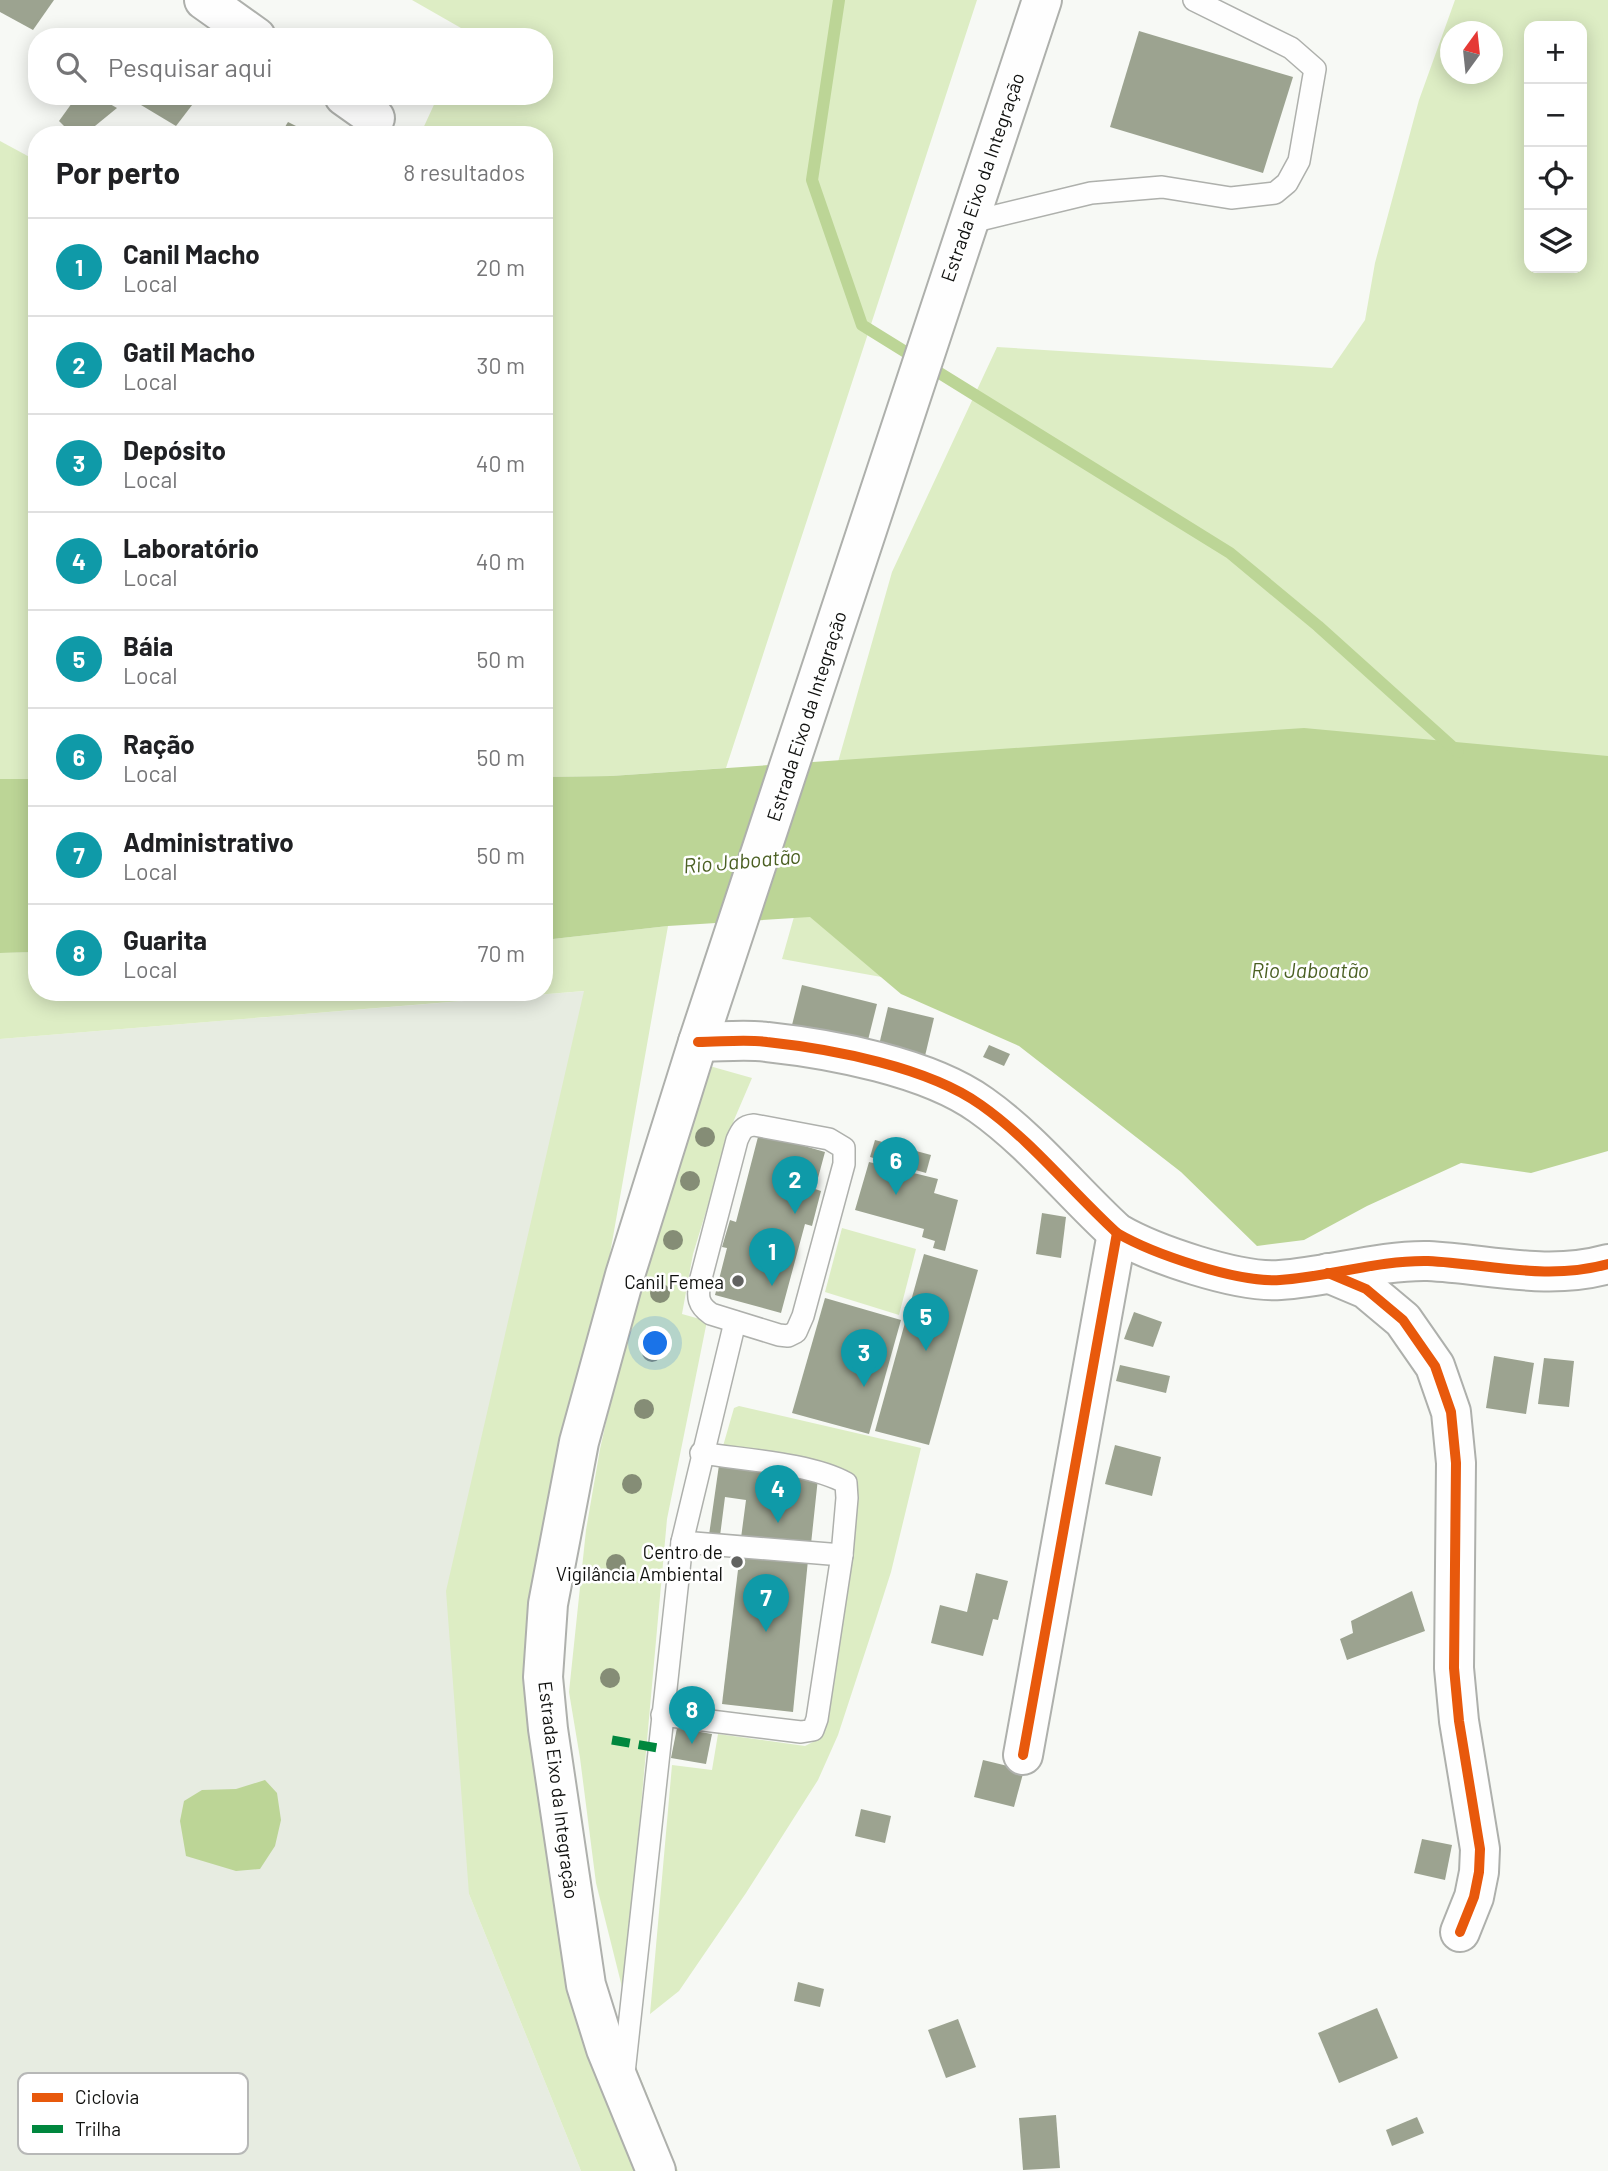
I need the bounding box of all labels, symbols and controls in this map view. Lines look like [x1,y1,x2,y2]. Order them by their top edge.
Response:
north arrow [1440,21,1503,84]
map controls [1524,21,1587,273]
button: + [1524,21,1587,84]
search box [28,28,553,105]
icon: search [52,48,90,86]
text: Pesquisar aqui [108,51,273,82]
street label: Estrada Eixo da Integração [935,69,1029,285]
button: − [1524,84,1587,147]
button: locate [1524,147,1587,210]
text: Por perto [56,154,180,190]
text: 8 resultados [403,158,525,186]
button: layers [1524,210,1587,273]
text: Canil Macho [123,238,260,269]
text: 1 [75,253,83,281]
text: 20 m [476,253,525,281]
text: Local [123,269,178,297]
text: Gatil Macho [123,336,255,367]
text: 2 [73,351,85,379]
text: 30 m [477,351,525,379]
text: Local [123,367,178,395]
text: Depósito [123,434,226,465]
text: 3 [73,449,85,477]
text: 40 m [476,449,525,477]
text: Local [123,465,178,493]
text: Laboratório [123,532,259,563]
text: 4 [72,547,86,575]
text: 40 m [476,547,525,575]
text: Local [123,563,178,591]
street label: Estrada Eixo da Integração [761,608,851,824]
text: Báia [123,630,173,661]
text: 5 [73,645,85,673]
text: 50 m [477,645,525,673]
text: Local [123,661,178,689]
text: Ração [123,728,195,759]
text: 6 [73,743,85,771]
text: 50 m [477,743,525,771]
text: Local [123,759,178,787]
text: Administrativo [123,826,294,857]
text: 7 [73,841,85,869]
text: 50 m [477,841,525,869]
water label: Rio Jaboatão [682,842,802,878]
text: Local [123,857,178,885]
text: Guarita [123,924,207,955]
text: 8 [73,939,85,967]
text: 70 m [478,939,525,967]
text: Local [123,955,178,983]
water label: Rio Jaboatão [1251,957,1369,982]
pin: 6 [873,1137,919,1195]
pin: 2 [772,1156,818,1214]
pin: 1 [749,1228,795,1286]
place label: Canil Femea [624,1270,724,1293]
marker: Canil Femea [730,1273,746,1289]
pin: 5 [903,1293,949,1351]
your location [638,1326,672,1360]
pin: 3 [841,1329,887,1387]
pin: 4 [755,1465,801,1523]
place label: Centro de Vigilância Ambiental [556,1540,723,1585]
marker: Centro de Vigilância Ambiental [729,1554,745,1570]
pin: 7 [743,1574,789,1632]
street label: Estrada Eixo da Integração [534,1680,584,1900]
pin: 8 [669,1686,715,1744]
legend [18,2073,248,2154]
text: Ciclovia [75,2085,139,2108]
text: Trilha [75,2117,121,2140]

